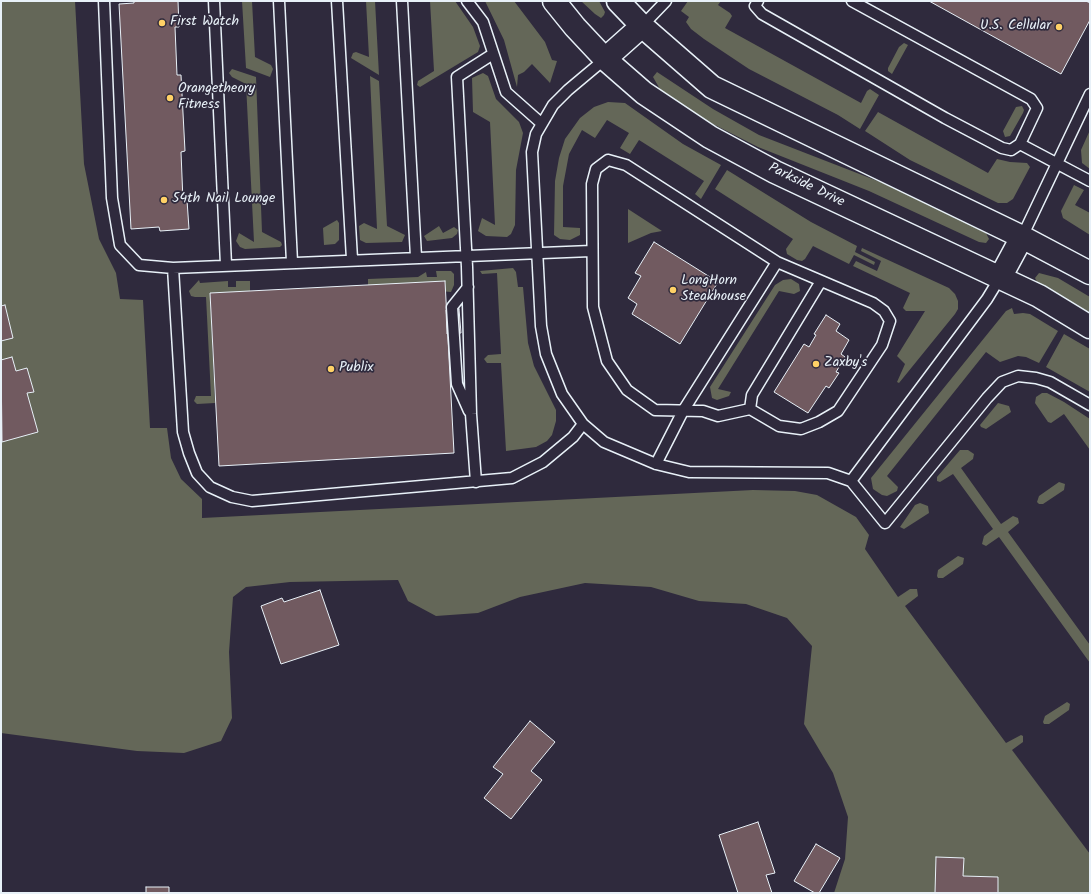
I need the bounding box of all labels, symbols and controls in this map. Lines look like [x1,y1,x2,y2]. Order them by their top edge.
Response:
place label: First Watch [170,15,239,31]
marker: First Watch [157,18,167,28]
place label: U.S. Cellular [980,19,1051,35]
marker: U.S. Cellular [1054,22,1064,32]
place label: Orangetheory Fitness [178,82,255,114]
marker: Orangetheory Fitness [165,93,175,103]
street label: Parkside Drive [765,160,847,212]
place label: 54th Nail Lounge [172,192,275,208]
marker: 54th Nail Lounge [159,195,169,205]
place label: LongHorn Steakhouse [681,274,746,306]
marker: LongHorn Steakhouse [668,285,678,295]
place label: Zaxby's [824,356,867,372]
marker: Zaxby's [811,359,821,369]
place label: Publix [339,361,373,377]
marker: Publix [326,364,336,374]

